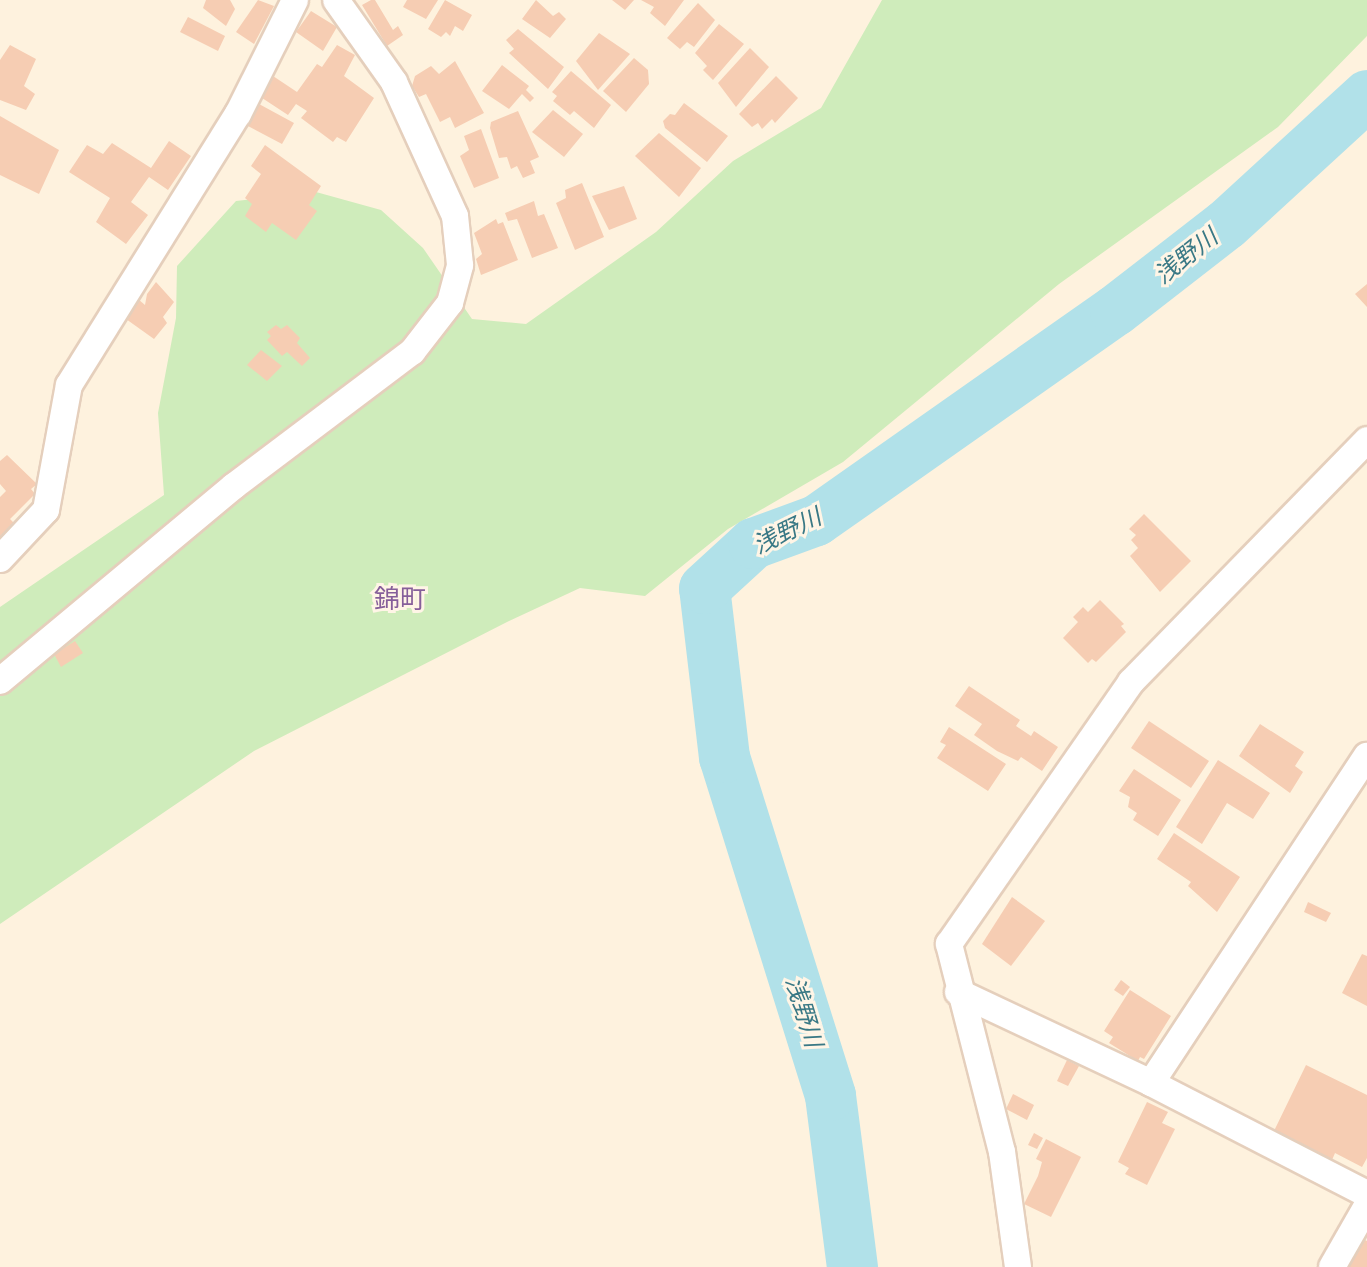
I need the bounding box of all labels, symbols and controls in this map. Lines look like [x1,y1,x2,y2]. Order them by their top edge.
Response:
water label: 浅野川 [1149,222,1223,290]
water label: 浅野川 [748,502,826,560]
district label: 錦町 [374,584,426,616]
water label: 浅野川 [780,973,828,1051]

